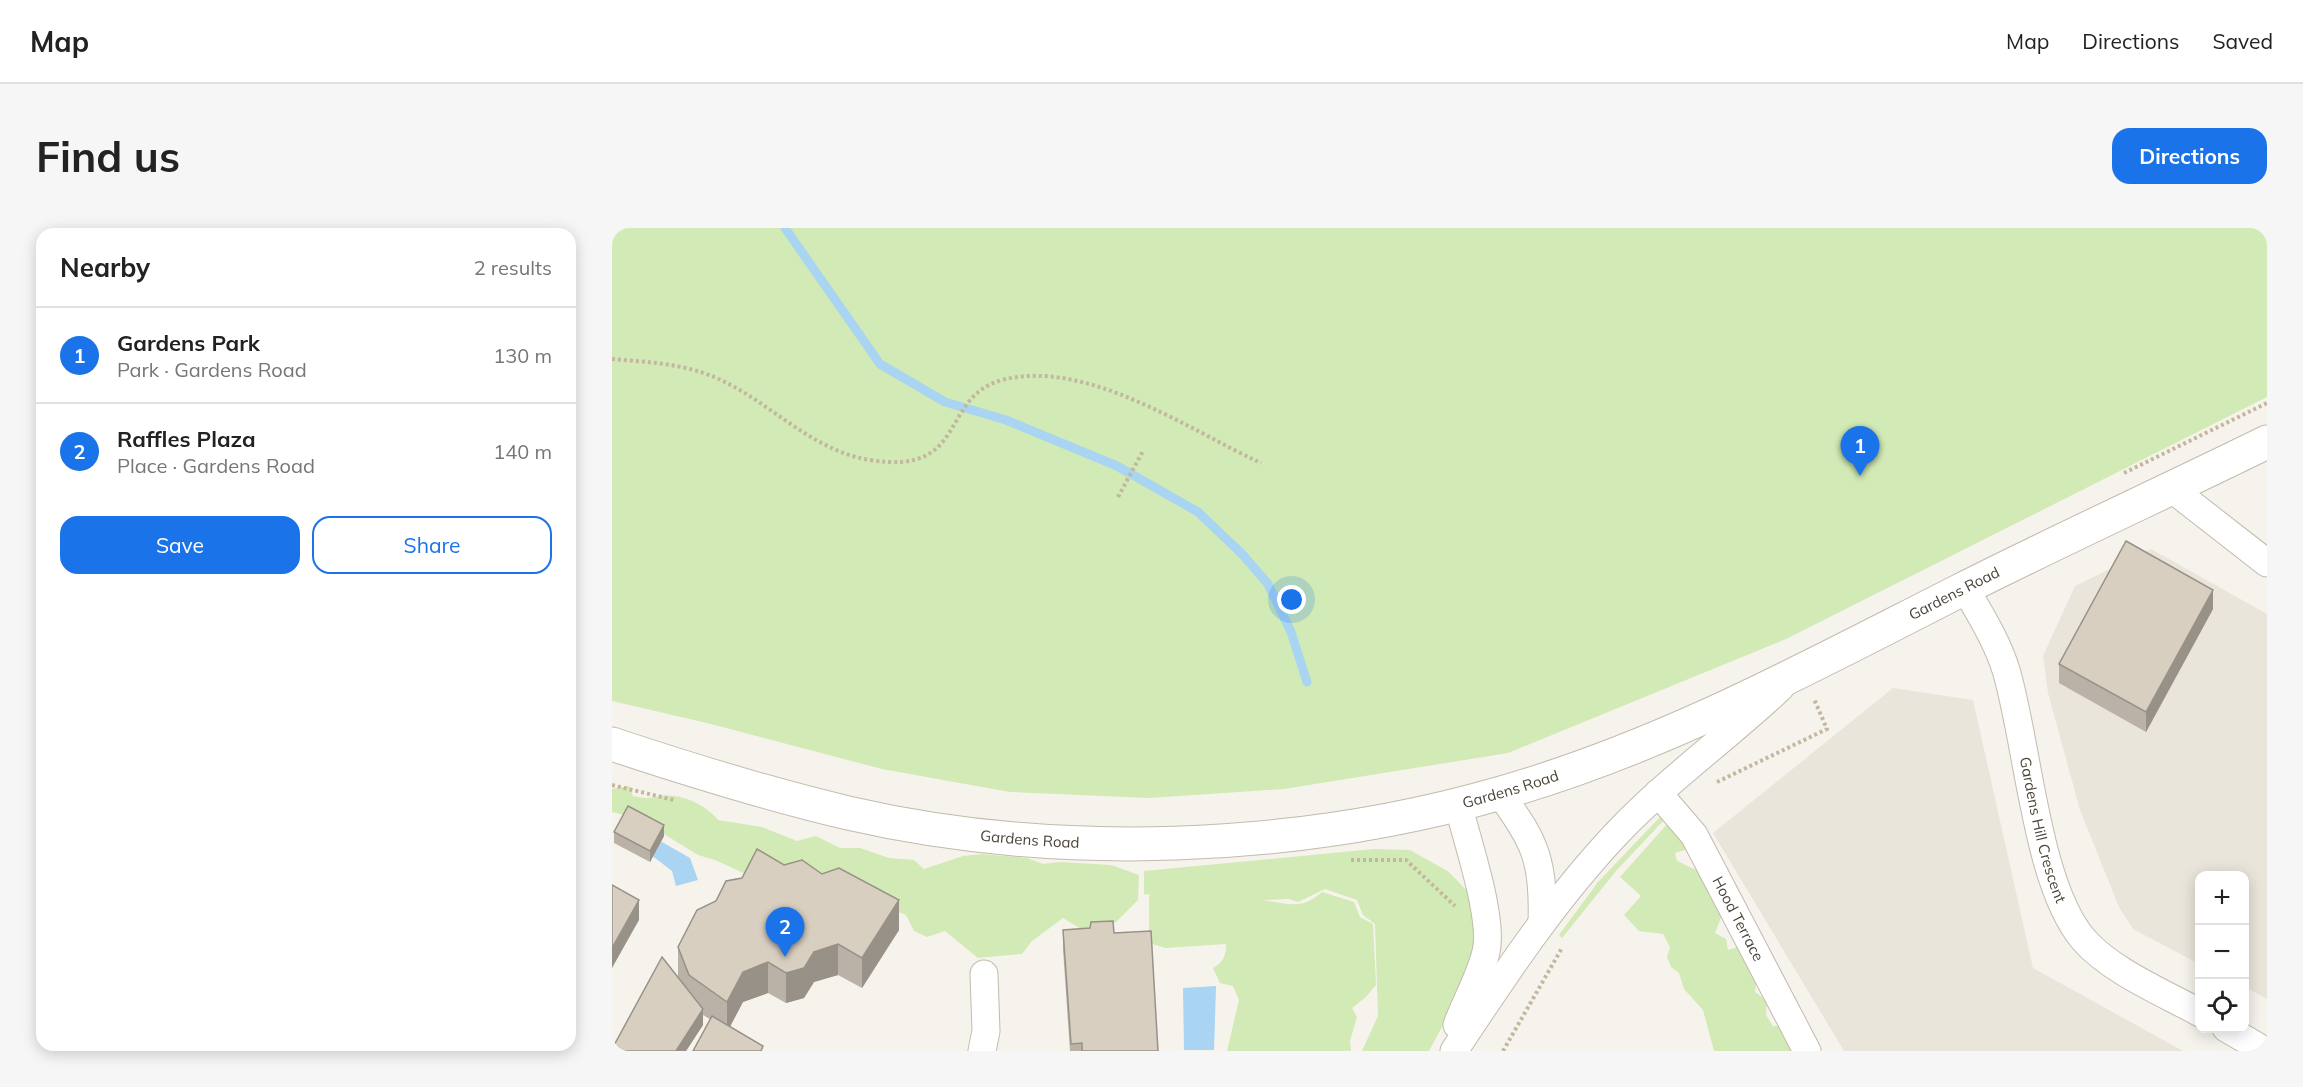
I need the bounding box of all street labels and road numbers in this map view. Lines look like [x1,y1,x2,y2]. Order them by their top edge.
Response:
street label: Gardens Road [1905,562,2003,624]
street label: Gardens Hill Crescent [2016,755,2071,906]
street label: Gardens Road [1460,766,1561,812]
street label: Gardens Road [979,826,1080,852]
street label: Hood Terrace [1708,873,1768,964]

